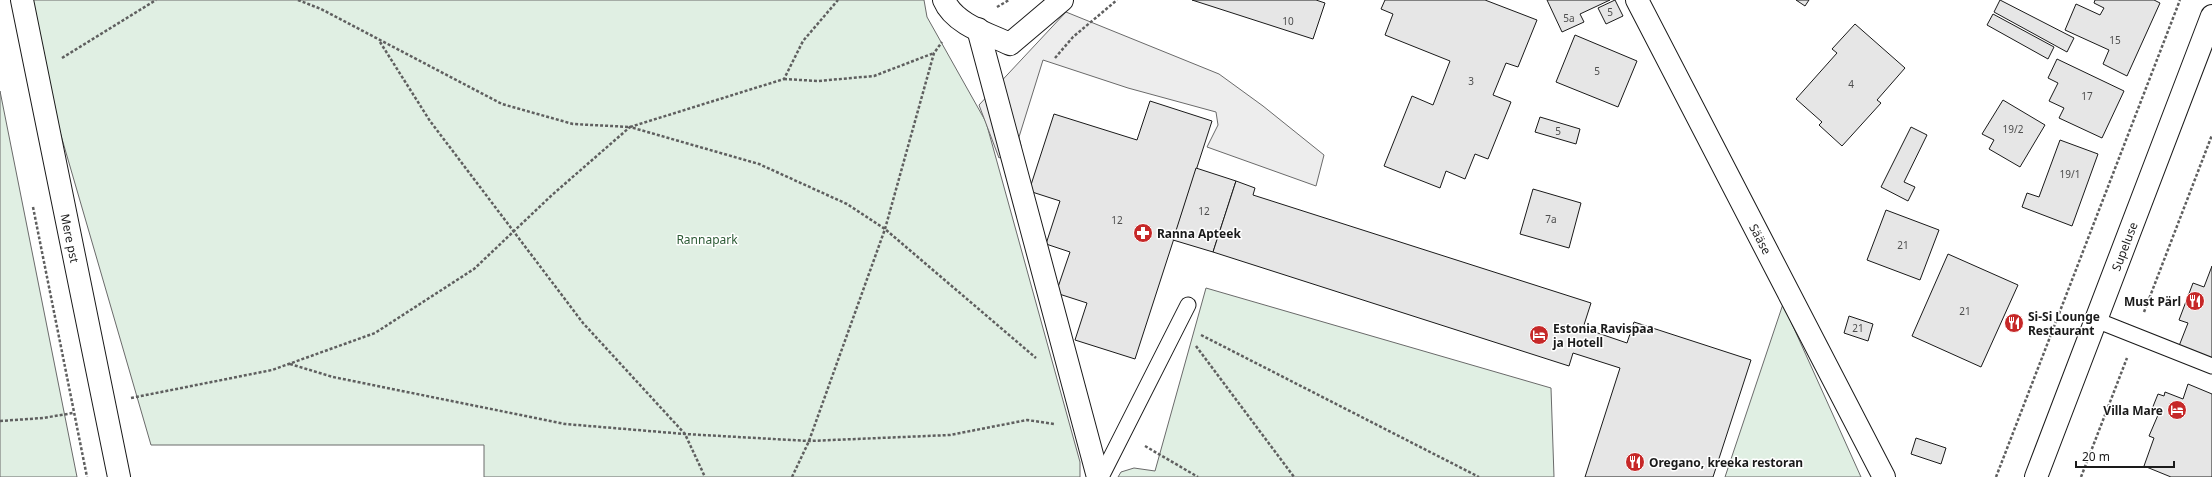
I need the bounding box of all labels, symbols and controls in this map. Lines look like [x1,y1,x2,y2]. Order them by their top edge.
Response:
house number: 5 [1607,5,1613,19]
house number: 5a [1563,11,1575,25]
house number: 10 [1282,14,1294,28]
house number: 15 [2109,33,2121,47]
house number: 5 [1594,64,1600,78]
house number: 3 [1468,74,1474,88]
house number: 4 [1848,77,1854,91]
house number: 17 [2081,89,2093,103]
house number: 19/2 [2003,122,2024,136]
house number: 5 [1555,124,1561,138]
house number: 19/1 [2060,167,2080,181]
house number: 12 [1198,204,1210,218]
street label: Mere pst [57,212,84,265]
house number: 7a [1545,212,1557,226]
house number: 12 [1111,213,1123,227]
street label: Supeluse [2107,219,2141,273]
street label: Sääse [1746,220,1776,257]
pharmacy icon: Ranna Apteek [1132,222,1154,244]
place label: Ranna Apteek [1157,225,1241,242]
park label: Rannapark [676,231,738,248]
house number: 21 [1897,238,1909,252]
restaurant icon: Must Pärl [2184,290,2206,312]
place label: Must Pärl [2124,293,2181,310]
house number: 21 [1959,304,1971,318]
place label: Si-Si Lounge Restaurant [2028,308,2100,339]
restaurant icon: Si-Si Lounge Restaurant [2003,312,2025,334]
place label: Estonia Ravispaa ja Hotell [1552,320,1654,351]
house number: 21 [1852,321,1864,335]
hotel icon: Estonia Ravispaa ja Hotell [1528,324,1550,346]
hotel icon: Villa Mare [2166,399,2188,421]
place label: Villa Mare [2103,402,2163,419]
scale bar [2076,443,2174,469]
text: 20 m [2082,448,2110,465]
restaurant icon: Oregano, kreeka restoran [1624,451,1646,473]
place label: Oregano, kreeka restoran [1649,454,1803,471]

